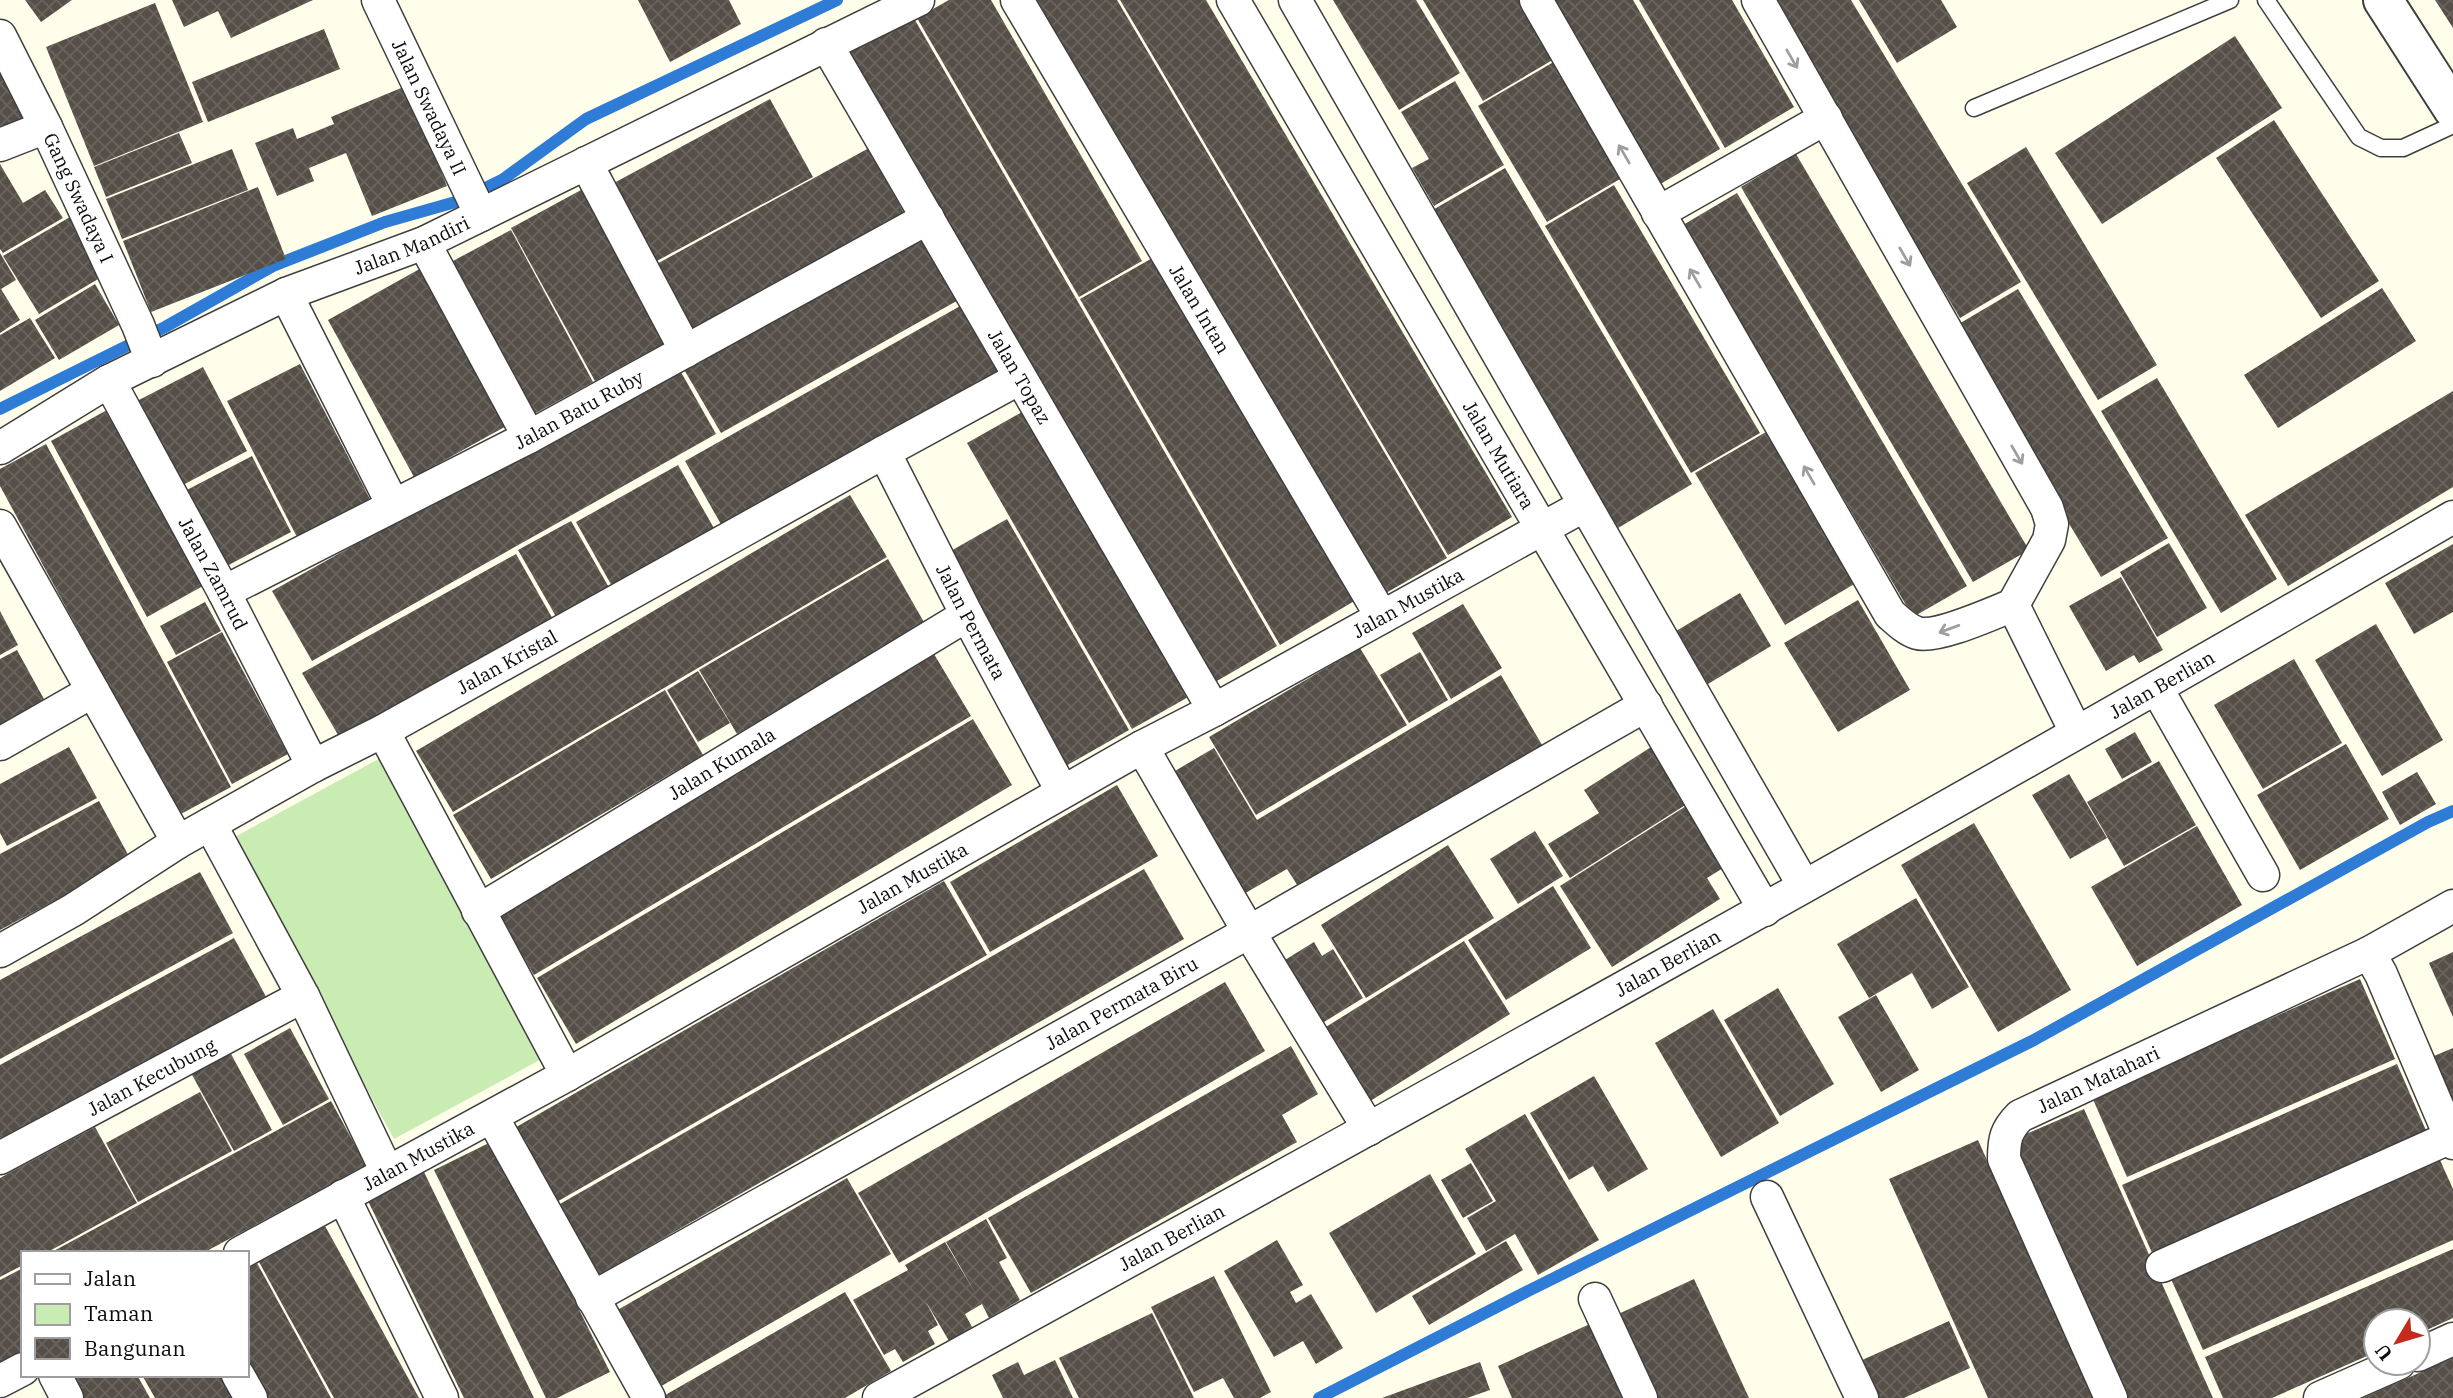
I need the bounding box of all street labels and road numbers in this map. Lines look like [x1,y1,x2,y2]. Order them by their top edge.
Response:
street label: Jalan Swadaya II [387,36,472,179]
street label: Gang Swadaya I [38,129,119,266]
street label: Jalan Mandiri [351,211,473,280]
street label: Jalan Intan [1164,260,1235,358]
street label: Jalan Topaz [983,325,1057,428]
street label: Jalan Batu Ruby [510,364,648,454]
street label: Jalan Mutiara [1458,396,1540,514]
street label: Jalan Zamrud [174,513,253,634]
street label: Jalan Permata [931,560,1012,684]
street label: Jalan Mustika [1348,562,1468,643]
street label: Jalan Kristal [453,624,562,699]
street label: Jalan Berlian [2105,645,2219,724]
street label: Jalan Kumala [664,722,780,805]
street label: Jalan Mustika [853,837,972,919]
street label: Jalan Berlian [1611,924,1725,1002]
street label: Jalan Permata Biru [1041,951,1202,1055]
street label: Jalan Kecubung [83,1033,221,1121]
street label: Jalan Matahari [2034,1041,2163,1118]
street label: Jalan Mustika [358,1116,478,1196]
street label: Jalan Berlian [1115,1198,1229,1276]

